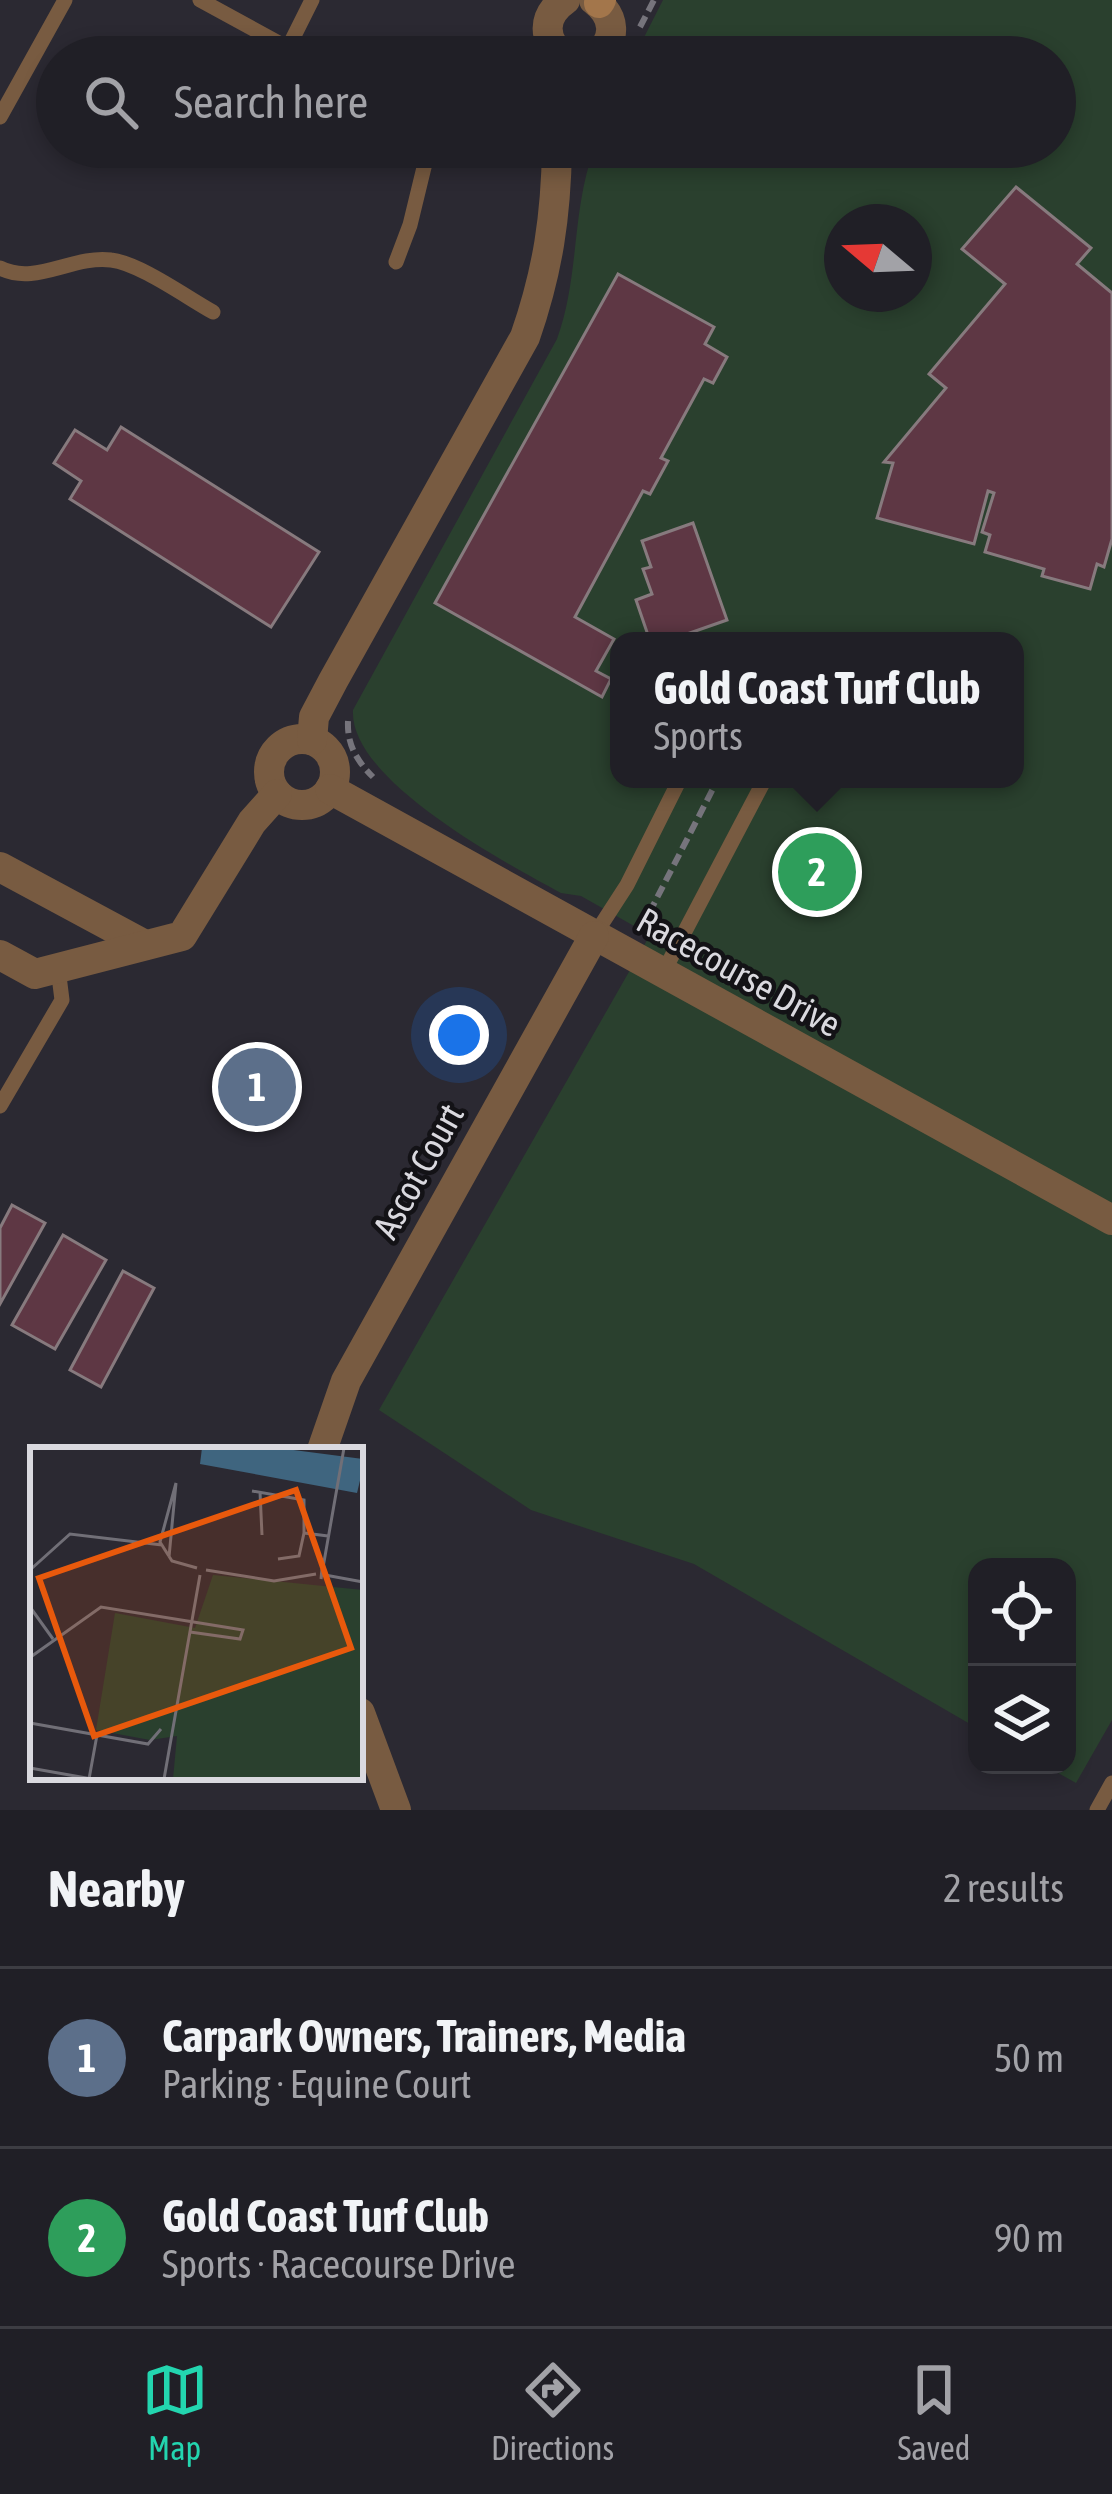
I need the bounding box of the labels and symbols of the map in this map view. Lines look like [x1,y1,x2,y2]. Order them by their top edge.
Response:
north arrow [824,204,932,312]
pin: 2 [778,827,856,917]
street label: Racecourse Drive [630,899,848,1045]
your location [429,1005,489,1065]
pin: 1 [218,1042,296,1132]
street label: Ascot Court [364,1097,472,1245]
inset map [30,1447,363,1780]

